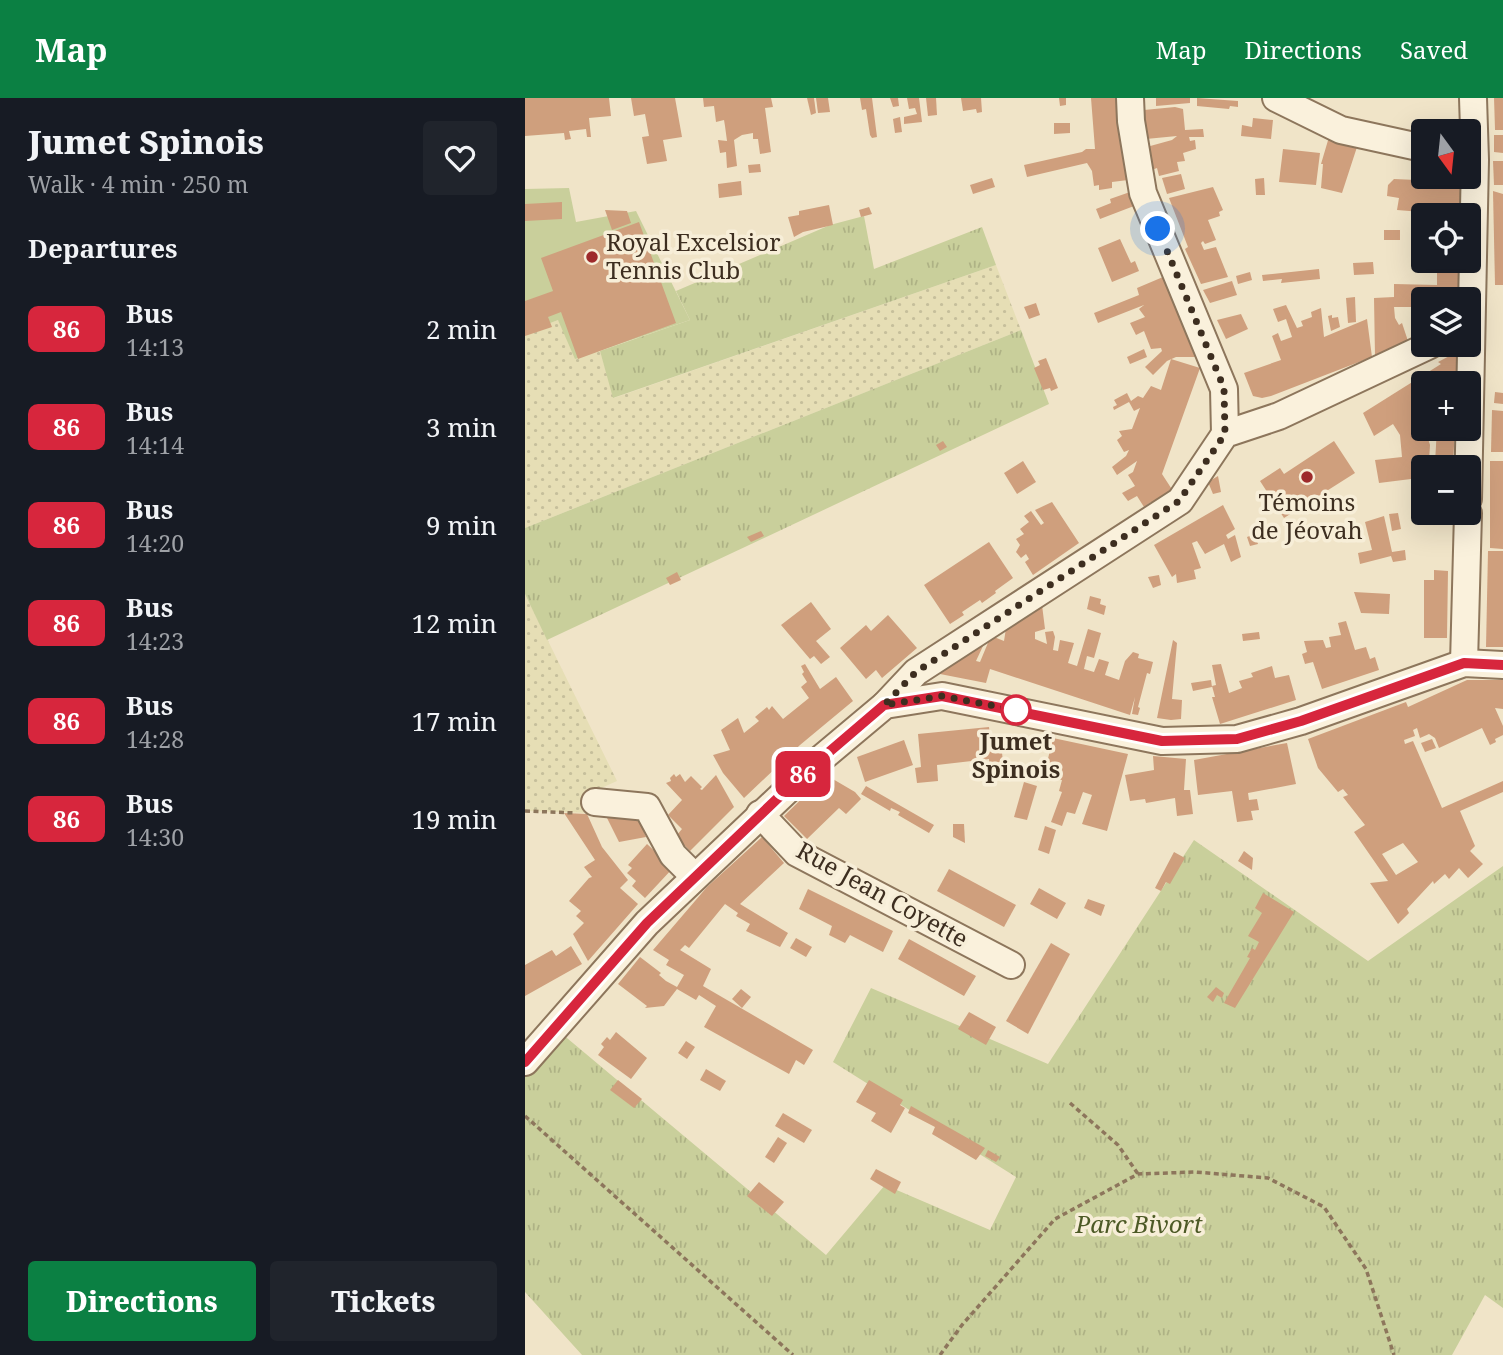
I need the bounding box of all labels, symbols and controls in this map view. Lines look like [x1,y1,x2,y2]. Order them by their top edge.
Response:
text: Map [35,27,108,72]
text: Map [1156,33,1207,66]
text: Directions [1245,33,1362,66]
text: Saved [1400,33,1468,66]
text: Jumet Spinois [28,119,264,164]
north arrow [1411,119,1481,189]
map controls [1411,119,1481,525]
button: heart [423,121,497,195]
text: Walk · 4 min · 250 m [28,168,248,200]
button: locate [1411,203,1481,273]
your location [1140,211,1175,246]
place label: Royal Excelsior Tennis Club [606,225,780,286]
text: Departures [28,230,178,266]
marker: Royal Excelsior Tennis Club [584,249,600,265]
button: layers [1411,287,1481,357]
text: Bus [126,295,173,331]
text: 2 min [426,311,497,347]
text: 86 [53,312,80,345]
text: 14:13 [126,331,184,363]
button: + [1411,371,1481,441]
text: Bus [126,393,173,429]
text: 3 min [426,409,497,445]
text: 86 [53,410,80,443]
text: 14:14 [126,429,184,461]
button: − [1411,455,1481,525]
marker: Témoins de Jéovah [1299,469,1315,485]
place label: Témoins de Jéovah [1251,485,1363,546]
text: Bus [126,491,173,527]
text: 9 min [426,507,497,543]
text: 86 [53,508,80,541]
text: 14:20 [126,527,184,559]
text: Bus [126,589,173,625]
text: 12 min [412,605,497,641]
text: 86 [53,606,80,639]
text: 14:23 [126,625,184,657]
text: Bus [126,687,173,723]
marker: Jumet Spinois [1001,695,1031,725]
text: 17 min [412,703,497,739]
text: 86 [53,704,80,737]
text: 14:28 [126,723,184,755]
place label: Jumet Spinois [972,724,1060,785]
line badge: 86 [771,751,835,797]
text: 86 [789,757,817,790]
text: Bus [126,785,173,821]
text: 19 min [412,801,497,837]
text: 86 [53,802,80,835]
text: 14:30 [126,821,184,853]
street label: Rue Jean Coyette [791,833,974,954]
park label: Parc Bivort [1074,1207,1203,1240]
button: Directions [28,1261,256,1341]
button: Tickets [270,1261,497,1341]

